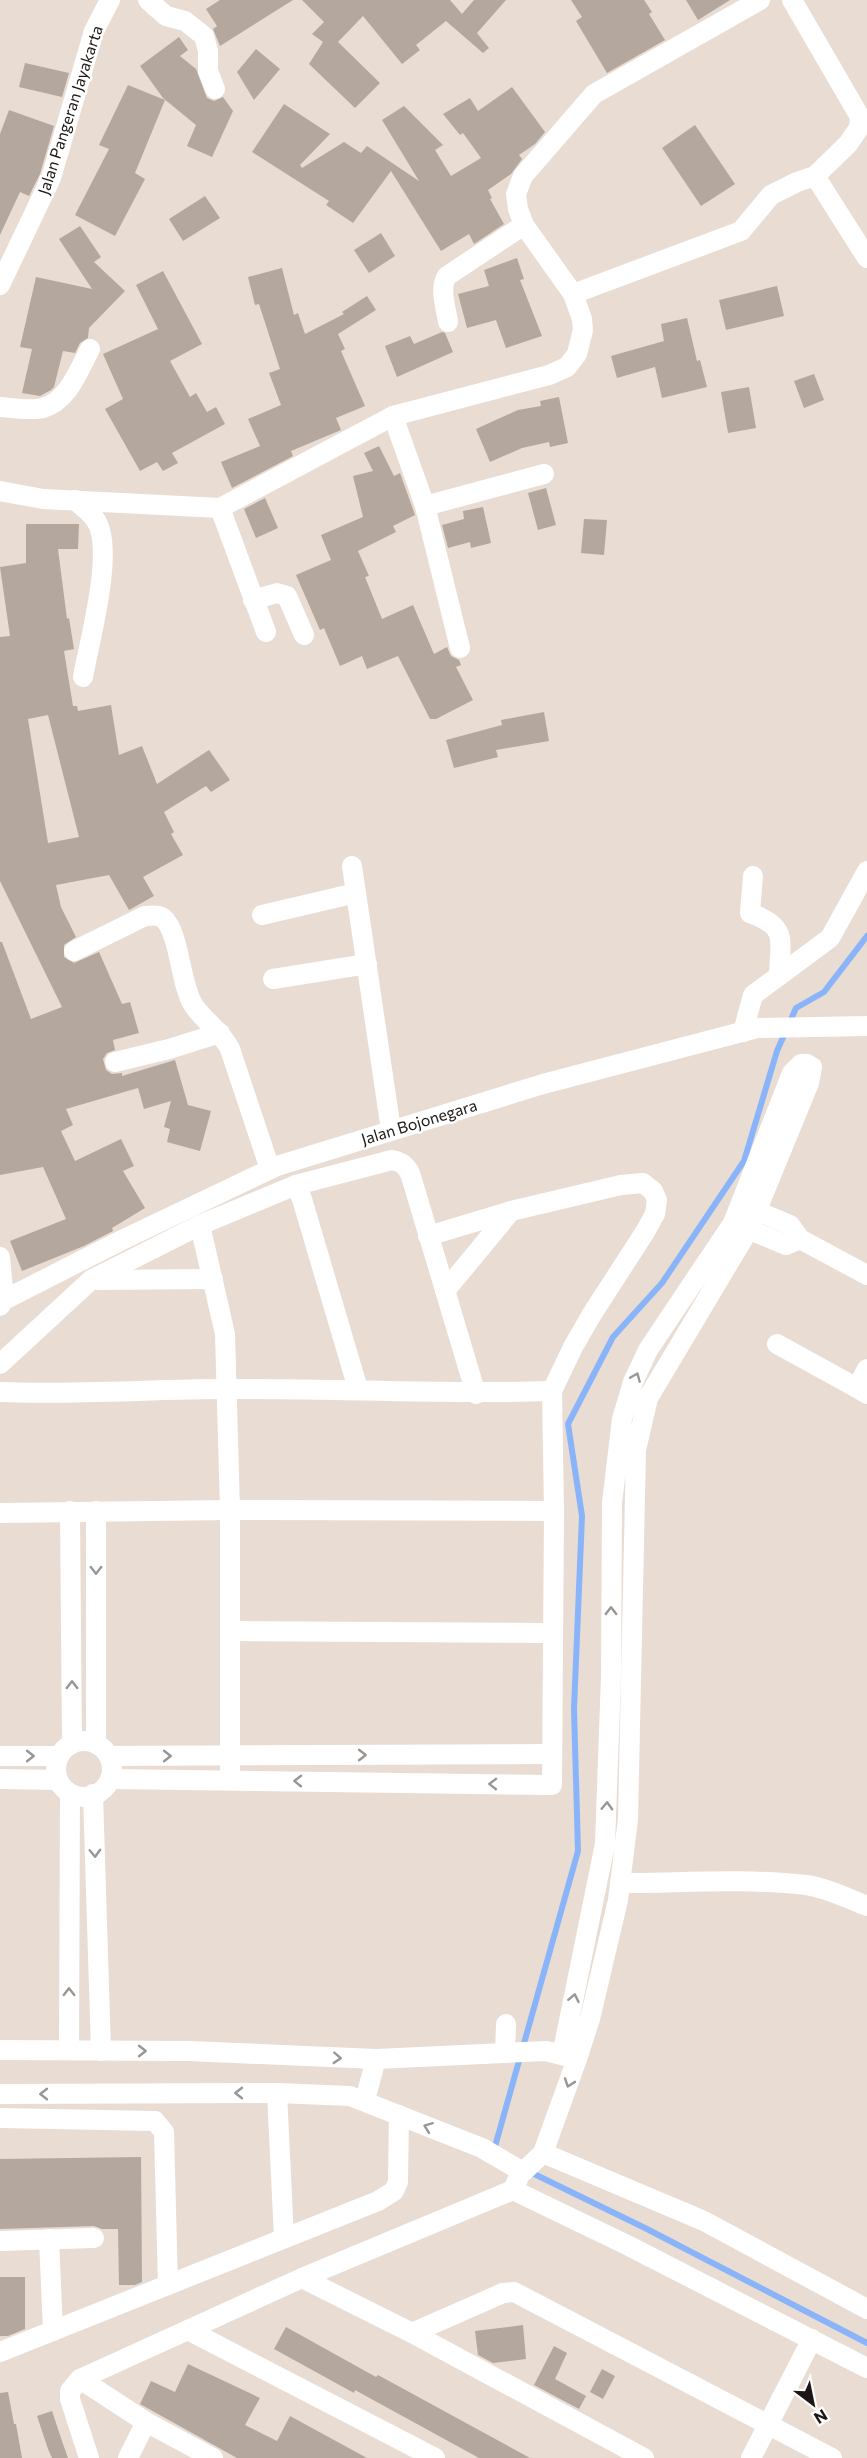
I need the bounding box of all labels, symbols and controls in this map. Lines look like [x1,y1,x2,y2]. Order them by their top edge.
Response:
street label: Jalan Pangeran Jayakarta [33,23,106,197]
street label: Jalan Bojonegara [359,1095,479,1148]
one-way arrow [629,1372,641,1383]
one-way arrow [90,1565,102,1574]
one-way arrow [605,1606,617,1615]
one-way arrow [65,1681,78,1690]
one-way arrow [358,1749,367,1761]
one-way arrow [25,1750,34,1762]
one-way arrow [163,1750,172,1762]
one-way arrow [294,1775,303,1787]
one-way arrow [489,1778,498,1790]
one-way arrow [601,1801,614,1810]
one-way arrow [89,1848,101,1857]
one-way arrow [63,1987,75,1996]
one-way arrow [567,1993,580,2003]
one-way arrow [138,2045,147,2057]
one-way arrow [333,2051,342,2064]
one-way arrow [564,2077,576,2088]
one-way arrow [235,2087,244,2099]
one-way arrow [40,2088,49,2100]
one-way arrow [423,2121,434,2134]
north arrow [783,2374,843,2434]
text: N [811,2406,831,2428]

